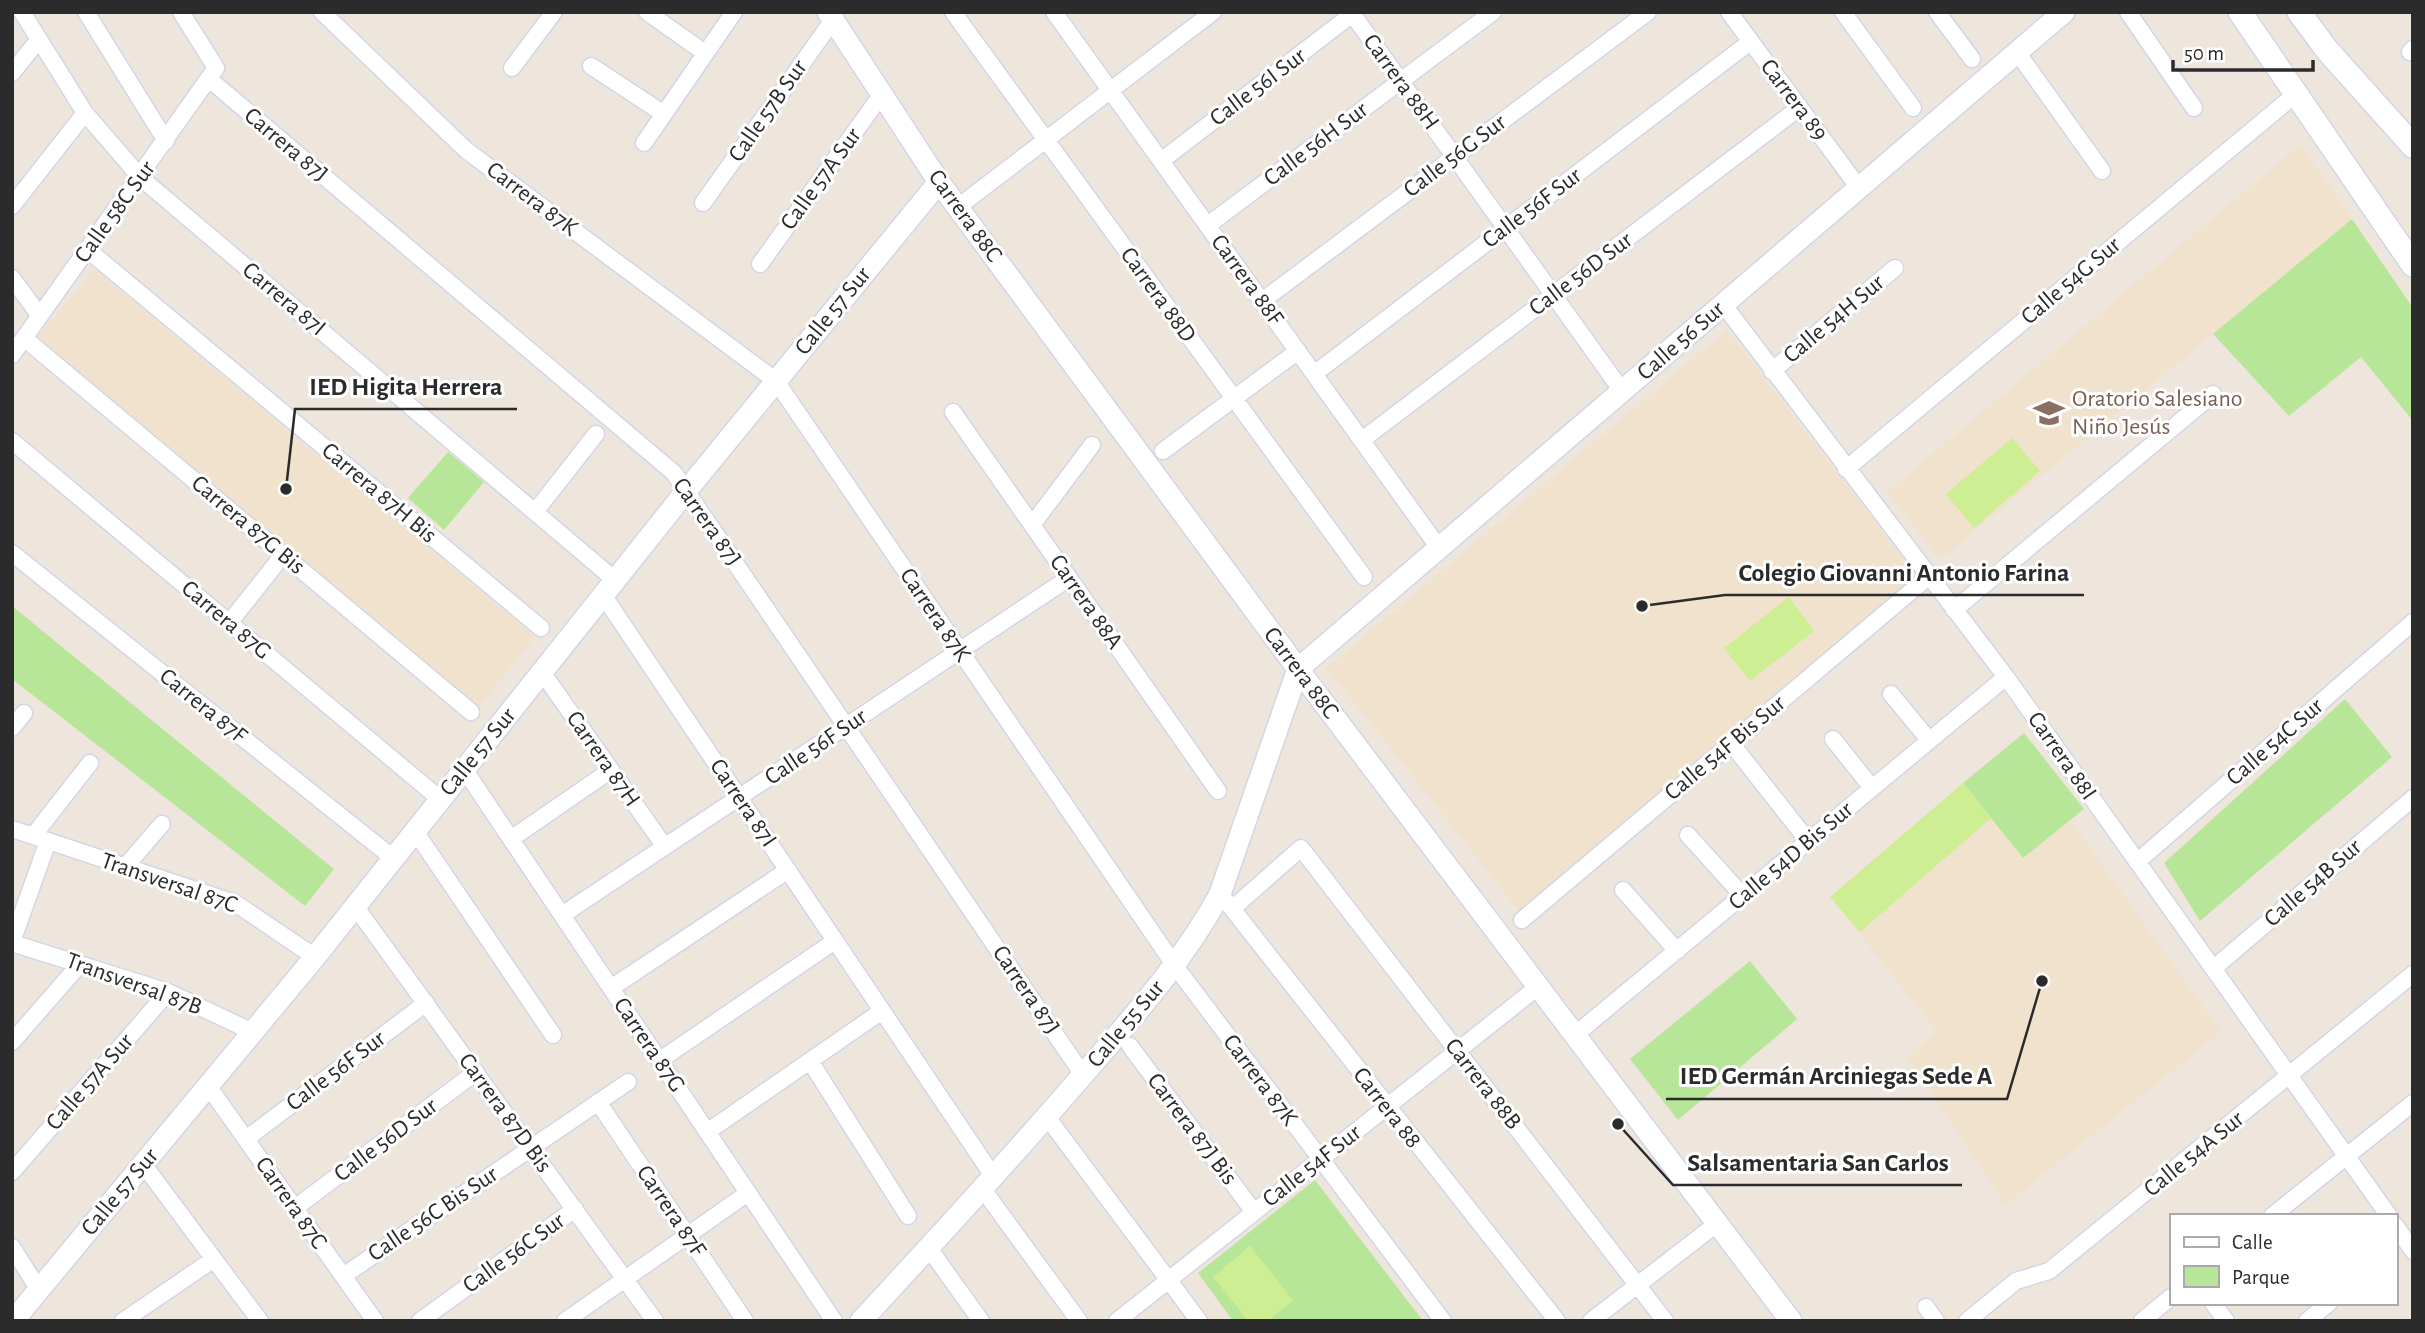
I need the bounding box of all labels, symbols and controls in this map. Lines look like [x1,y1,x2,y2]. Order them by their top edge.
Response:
scale bar [2173,28,2313,72]
street label: Carrera 88H [1358,30,1444,134]
street label: Calle 56I Sur [1206,43,1311,131]
text: 50 m [2184,43,2224,64]
street label: Calle 57B Sur [724,55,812,166]
street label: Carrera 89 [1756,55,1832,145]
street label: Calle 56H Sur [1260,97,1373,191]
street label: Carrera 87J [239,103,333,187]
street label: Calle 56G Sur [1399,110,1511,202]
street label: Calle 57A Sur [776,123,866,234]
street label: Calle 58C Sur [70,156,160,267]
street label: Carrera 87K [482,157,583,241]
street label: Calle 56F Sur [1478,163,1586,253]
street label: Carrera 88C [924,165,1006,267]
street label: Calle 56D Sur [1525,227,1637,320]
street label: Carrera 88F [1206,230,1288,330]
street label: Calle 54G Sur [2017,233,2125,329]
street label: Carrera 88D [1116,243,1200,347]
street label: Carrera 87I [238,258,330,340]
street label: Calle 57 Sur [790,262,876,360]
street label: Calle 54H Sur [1779,270,1889,368]
street label: Calle 56 Sur [1633,297,1729,385]
callout: IED Higita Herrera [295,362,517,409]
text: IED Higita Herrera [309,374,503,400]
place label: Oratorio Salesiano Niño Jesús [2072,387,2243,439]
school or university icon: Oratorio Salesiano Niño Jesús [2032,396,2066,430]
street label: Carrera 87H Bis [317,438,441,548]
street label: Carrera 87G Bis [187,471,309,579]
street label: Carrera 87J [668,474,746,570]
callout: Colegio Giovanni Antonio Farina [1725,548,2084,595]
street label: Carrera 88A [1045,550,1127,654]
text: Colegio Giovanni Antonio Farina [1738,560,2070,586]
street label: Carrera 87K [895,564,975,667]
street label: Carrera 87G [177,576,275,664]
street label: Carrera 88C [1259,623,1343,723]
street label: Carrera 87F [155,664,252,748]
street label: Calle 54F Bis Sur [1660,691,1790,805]
street label: Calle 54C Sur [2222,694,2328,790]
street label: Calle 57 Sur [435,703,521,801]
street label: Calle 56F Sur [761,704,872,790]
street label: Carrera 87H [562,707,644,811]
street label: Carrera 88I [2023,707,2101,805]
street label: Carrera 87I [705,755,781,851]
street label: Calle 54D Bis Sur [1724,797,1858,915]
street label: Calle 54B Sur [2260,834,2366,931]
street label: Transversal 87C [98,849,240,917]
street label: Carrera 87J [988,941,1064,1039]
street label: Transversal 87B [63,948,205,1020]
street label: Calle 55 Sur [1083,976,1169,1072]
street label: Carrera 87G [609,993,689,1097]
street label: Calle 56F Sur [282,1026,390,1116]
street label: Calle 57A Sur [42,1029,138,1135]
street label: Carrera 87K [1218,1030,1302,1131]
street label: Carrera 88B [1440,1034,1526,1134]
street label: Carrera 87D Bis [454,1049,556,1177]
callout: IED Germán Arciniegas Sede A [1666,1052,2007,1099]
street label: Carrera 88 [1348,1063,1426,1153]
text: IED Germán Arciniegas Sede A [1680,1063,1993,1089]
street label: Carrera 87J Bis [1142,1069,1242,1189]
street label: Calle 56D Sur [330,1093,442,1186]
street label: Calle 54A Sur [2139,1106,2249,1201]
street label: Calle 54F Sur [1258,1120,1366,1212]
callout: Salsamentaria San Carlos [1673,1138,1962,1185]
street label: Calle 57 Sur [77,1144,163,1240]
text: Salsamentaria San Carlos [1687,1150,1949,1176]
street label: Carrera 87C [251,1153,331,1253]
street label: Carrera 87F [632,1161,710,1261]
street label: Calle 56C Bis Sur [364,1162,502,1266]
street label: Calle 56C Sur [459,1208,570,1298]
legend [2170,1214,2397,1305]
text: Calle [2232,1232,2273,1253]
text: Parque [2232,1267,2290,1288]

